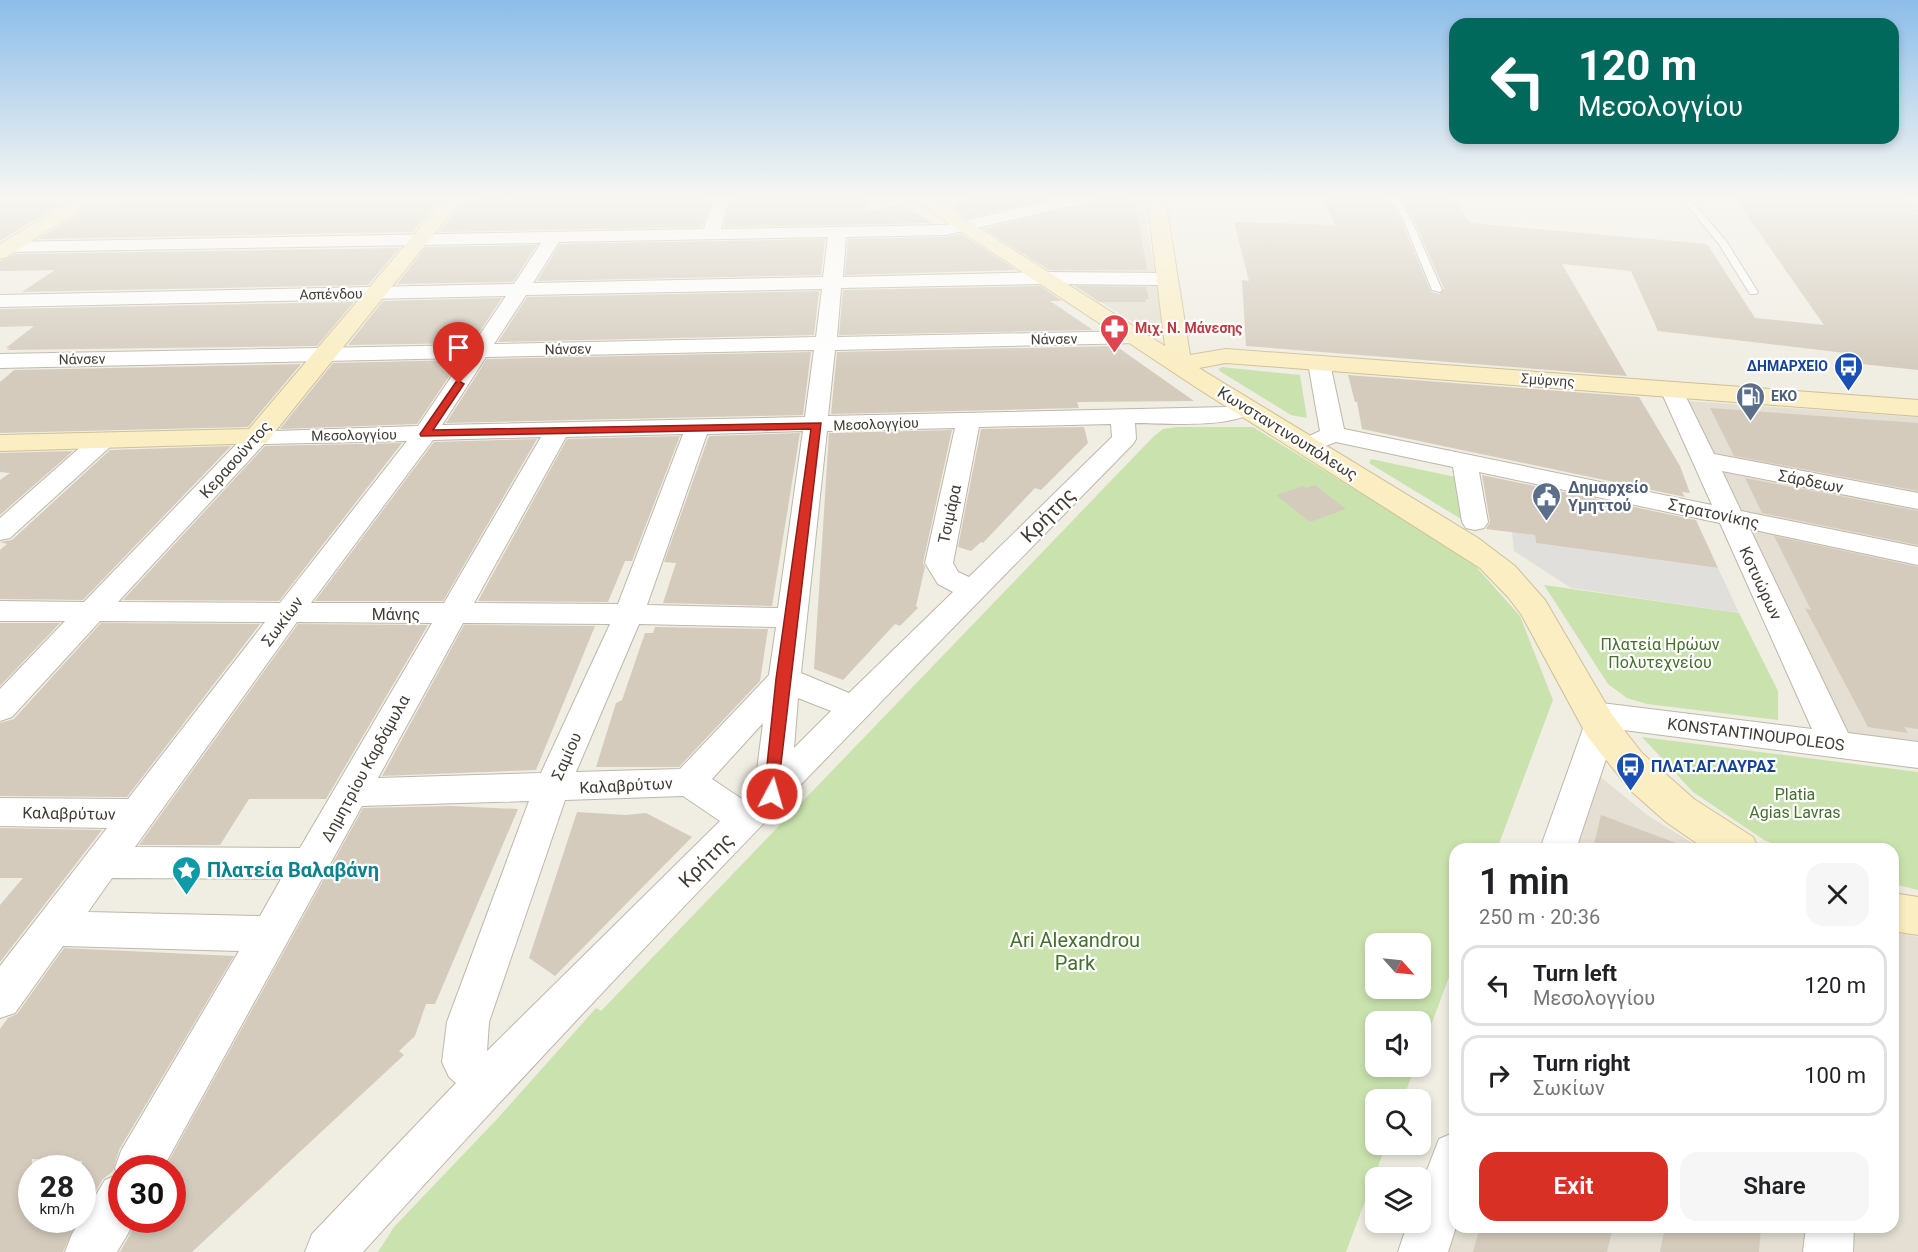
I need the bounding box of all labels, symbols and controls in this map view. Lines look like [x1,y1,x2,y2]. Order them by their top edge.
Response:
text: 120 m [1578,41,1697,90]
icon: left [1479,42,1557,120]
text: Μεσολογγίου [1578,91,1743,123]
street label: Ασπένδου [299,285,363,303]
pharmacy icon: Μιχ. Ν. Μάνεσης [1098,312,1130,354]
place label: Μιχ. Ν. Μάνεσης [1135,320,1243,337]
pin [433,322,484,384]
icon: arrive [442,331,475,364]
street label: Νάνσεν [1030,331,1078,347]
street label: Νάνσεν [544,341,592,357]
bus stop icon: ΔΗΜΑΡΧΕΙΟ [1833,350,1865,392]
street label: Νάνσεν [58,351,106,367]
place label: ΔΗΜΑΡΧΕΙΟ [1747,358,1828,374]
street label: Σμύρνης [1521,370,1575,390]
fuel station icon: EKO [1734,380,1766,422]
street label: Κωνσταντινουπόλεως [1214,383,1361,484]
place label: EKO [1771,388,1798,404]
street label: Μεσολογγίου [833,415,919,433]
street label: Κερασούντος [196,417,275,502]
street label: Μεσολογγίου [311,426,397,444]
street label: Σάρδεων [1777,466,1845,497]
place label: Δημαρχείο Υμηττού [1568,478,1648,515]
public building icon: Δημαρχείο Υμηττού [1531,480,1563,522]
street label: Τσιμάρα [934,483,965,545]
street label: Κρήτης [1016,483,1080,547]
street label: Στρατονίκης [1667,495,1761,532]
street label: Κοτυώρων [1735,543,1786,623]
street label: Σωκίων [258,593,307,650]
street label: Μάνης [372,605,420,624]
park label: Πλατεία Ηρώων Πολυτεχνείου [1600,635,1720,672]
street label: Δημητρίου Καρδάμυλα [317,692,414,845]
street label: KONSTANTINOUPOLEOS [1666,714,1846,755]
street label: Σαμίου [548,729,585,783]
bus stop icon: ΠΛΑΤ.ΑΓ.ΛΑΥΡΑΣ [1614,750,1646,792]
place label: ΠΛΑΤ.ΑΓ.ΛΑΥΡΑΣ [1651,757,1776,776]
position arrow [740,762,804,826]
street label: Καλαβρύτων [579,774,673,797]
park label: Platia Agias Lavras [1749,785,1841,822]
street label: Καλαβρύτων [22,803,116,824]
street label: Κρήτης [674,828,738,892]
place icon: Πλατεία Βαλαβάνη [170,854,202,896]
place label: Πλατεία Βαλαβάνη [207,858,379,882]
text: 1 min [1479,861,1569,903]
button: close [1806,863,1869,926]
text: 250 m · 20:36 [1479,905,1600,929]
park label: Ari Alexandrou Park [1010,928,1140,975]
north arrow [1365,933,1431,999]
map controls [1365,933,1431,1233]
text: Turn left [1533,961,1617,986]
icon: left [1482,969,1515,1002]
text: 120 m [1804,973,1866,998]
text: Μεσολογγίου [1533,986,1655,1010]
button: sound [1365,1011,1431,1077]
text: Turn right [1533,1051,1630,1076]
icon: right [1482,1059,1515,1092]
text: 100 m [1804,1063,1866,1088]
text: Σωκίων [1533,1076,1605,1100]
button: search [1365,1089,1431,1155]
button: Exit [1479,1152,1668,1221]
button: Share [1680,1152,1869,1221]
speed limit sign: 30 [108,1155,186,1233]
button: layers [1365,1167,1431,1233]
text: 28 [40,1169,74,1204]
text: km/h [39,1200,75,1218]

